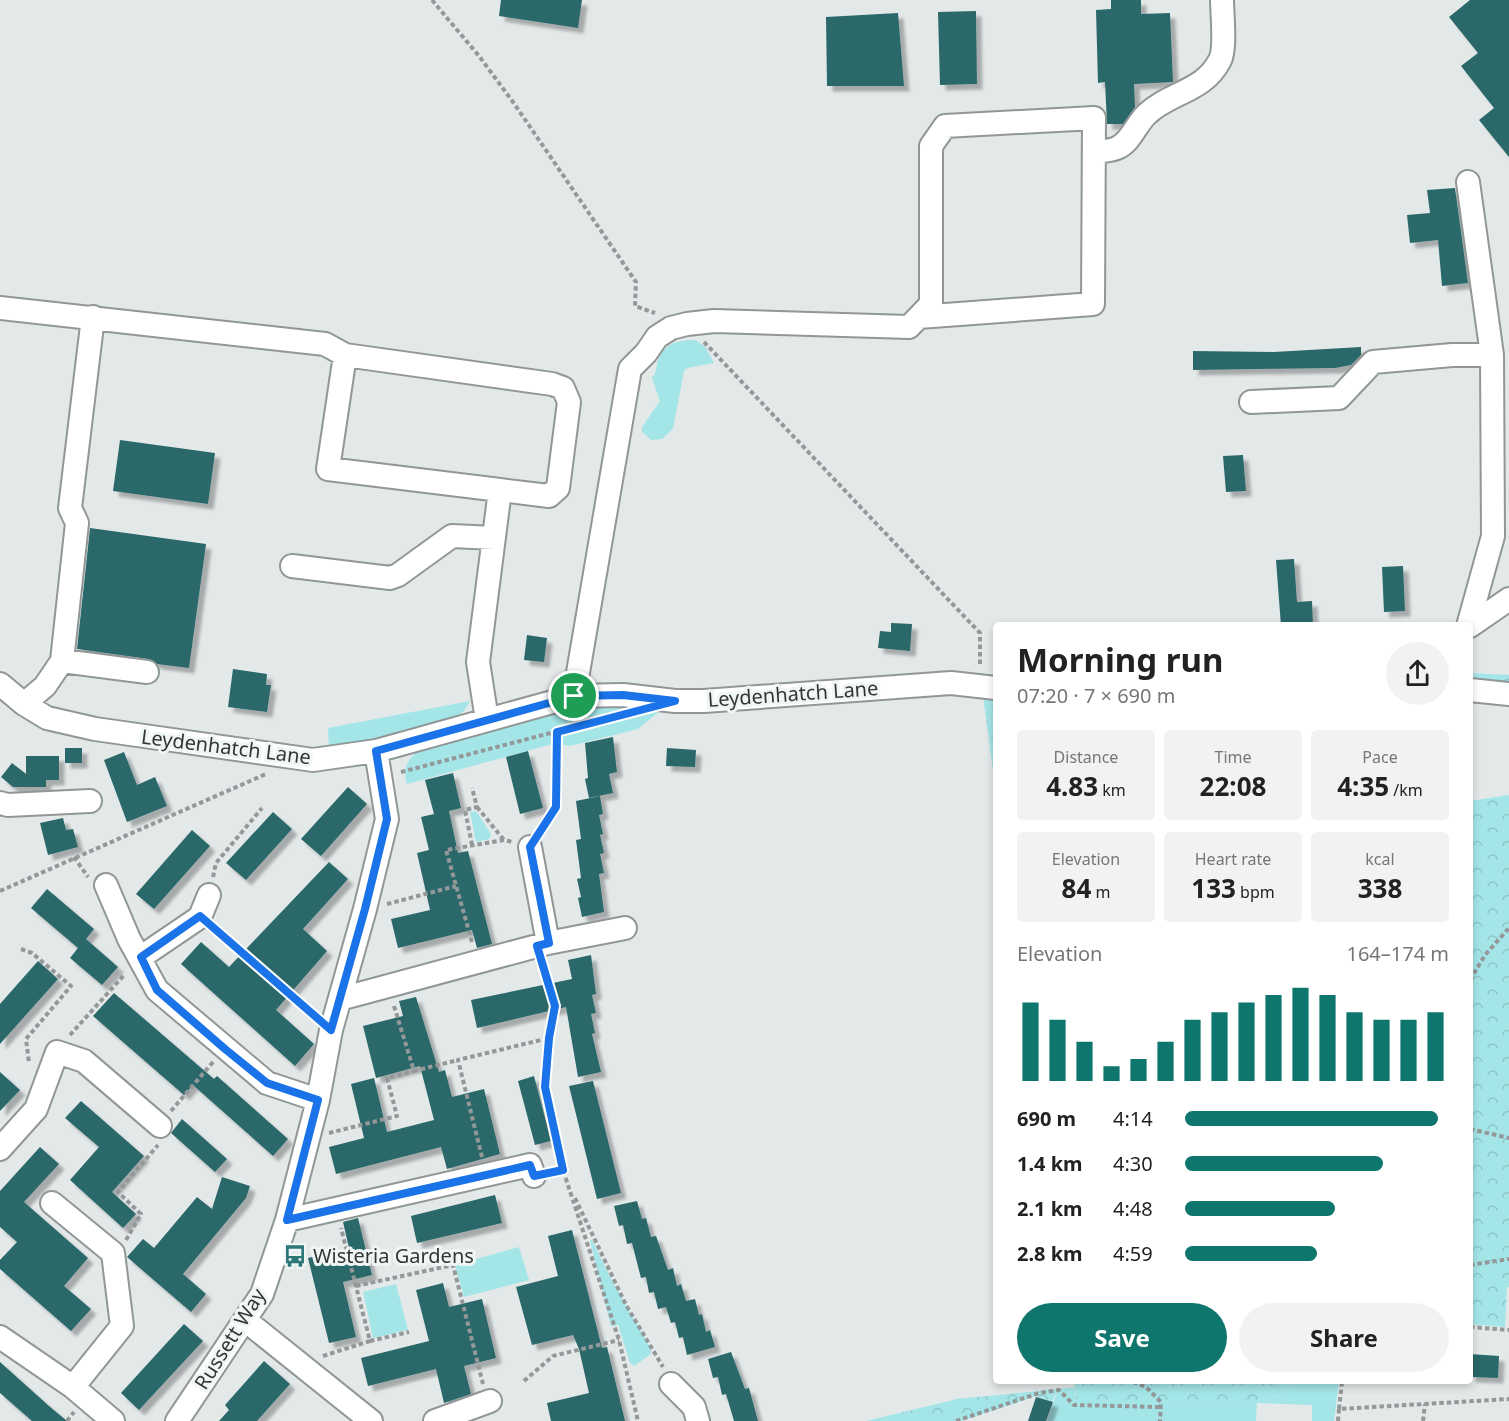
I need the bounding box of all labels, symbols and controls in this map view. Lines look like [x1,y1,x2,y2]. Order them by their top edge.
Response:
text: Morning run [1017,637,1223,682]
button: share [1386,642,1449,705]
pin [548,670,599,721]
street label: Leydenhatch Lane [707,674,879,713]
icon: arrive [557,679,590,712]
text: 07:20 · 7 × 690 m [1017,682,1175,709]
street label: Leydenhatch Lane [140,723,312,770]
text: Distance [1054,746,1118,768]
text: Time [1214,746,1252,768]
text: Pace [1362,746,1398,768]
text: 4.83 [1046,768,1098,804]
text: 22:08 [1200,768,1266,804]
text: 4:35 [1337,768,1389,804]
text: km [1098,779,1126,801]
text: /km [1389,779,1423,801]
text: Elevation [1052,848,1120,870]
text: Heart rate [1195,848,1271,870]
text: kcal [1365,848,1395,870]
text: 84 [1062,870,1091,906]
text: 133 [1191,870,1236,906]
text: 338 [1358,870,1402,906]
text: m [1091,881,1110,903]
text: bpm [1236,881,1275,903]
text: Elevation [1017,940,1102,967]
text: 164–174 m [1346,940,1449,967]
text: 690 m [1017,1105,1076,1132]
text: 4:14 [1113,1105,1153,1132]
text: 1.4 km [1017,1150,1083,1177]
text: 4:30 [1113,1150,1153,1177]
text: 2.1 km [1017,1195,1083,1222]
text: 4:48 [1113,1195,1153,1222]
text: 2.8 km [1017,1240,1083,1267]
text: 4:59 [1113,1240,1153,1267]
place label: Wisteria Gardens [313,1242,474,1269]
bus stop icon: Wisteria Gardens [282,1243,308,1269]
street label: Russett Way [188,1282,272,1394]
button: Save [1017,1303,1227,1372]
button: Share [1239,1303,1449,1372]

